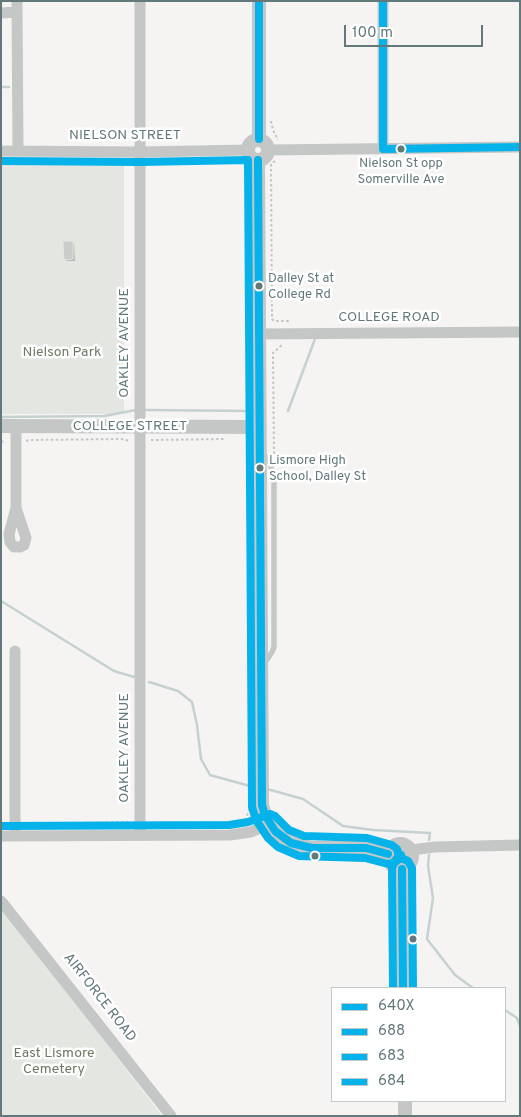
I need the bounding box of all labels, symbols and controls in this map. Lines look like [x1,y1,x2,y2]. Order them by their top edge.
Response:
scale bar [346,15,485,47]
text: 100 m [352,24,393,43]
street label: NIELSON STREET [69,128,181,144]
marker: Nielson St opp Somerville Ave [396,144,406,154]
place label: Nielson St opp Somerville Ave [358,156,444,187]
place label: Dalley St at College Rd [268,271,334,302]
marker: Dalley St at College Rd [254,281,264,291]
street label: OAKLEY AVENUE [117,288,133,398]
street label: COLLEGE ROAD [338,310,440,326]
park label: Nielson Park [23,345,101,361]
street label: COLLEGE STREET [73,419,187,435]
place label: Lismore High School, Dalley St [269,453,366,484]
marker: Lismore High School, Dalley St [255,463,265,473]
street label: OAKLEY AVENUE [117,693,133,803]
unlabelled marker [310,851,320,861]
unlabelled marker [408,934,418,944]
street label: AIRFORCE ROAD [59,950,139,1046]
legend [331,987,506,1102]
text: 640X [378,997,415,1016]
text: 688 [378,1022,405,1041]
park label: East Lismore Cemetery [13,1046,95,1078]
text: 683 [378,1047,405,1066]
text: 684 [378,1072,405,1091]

